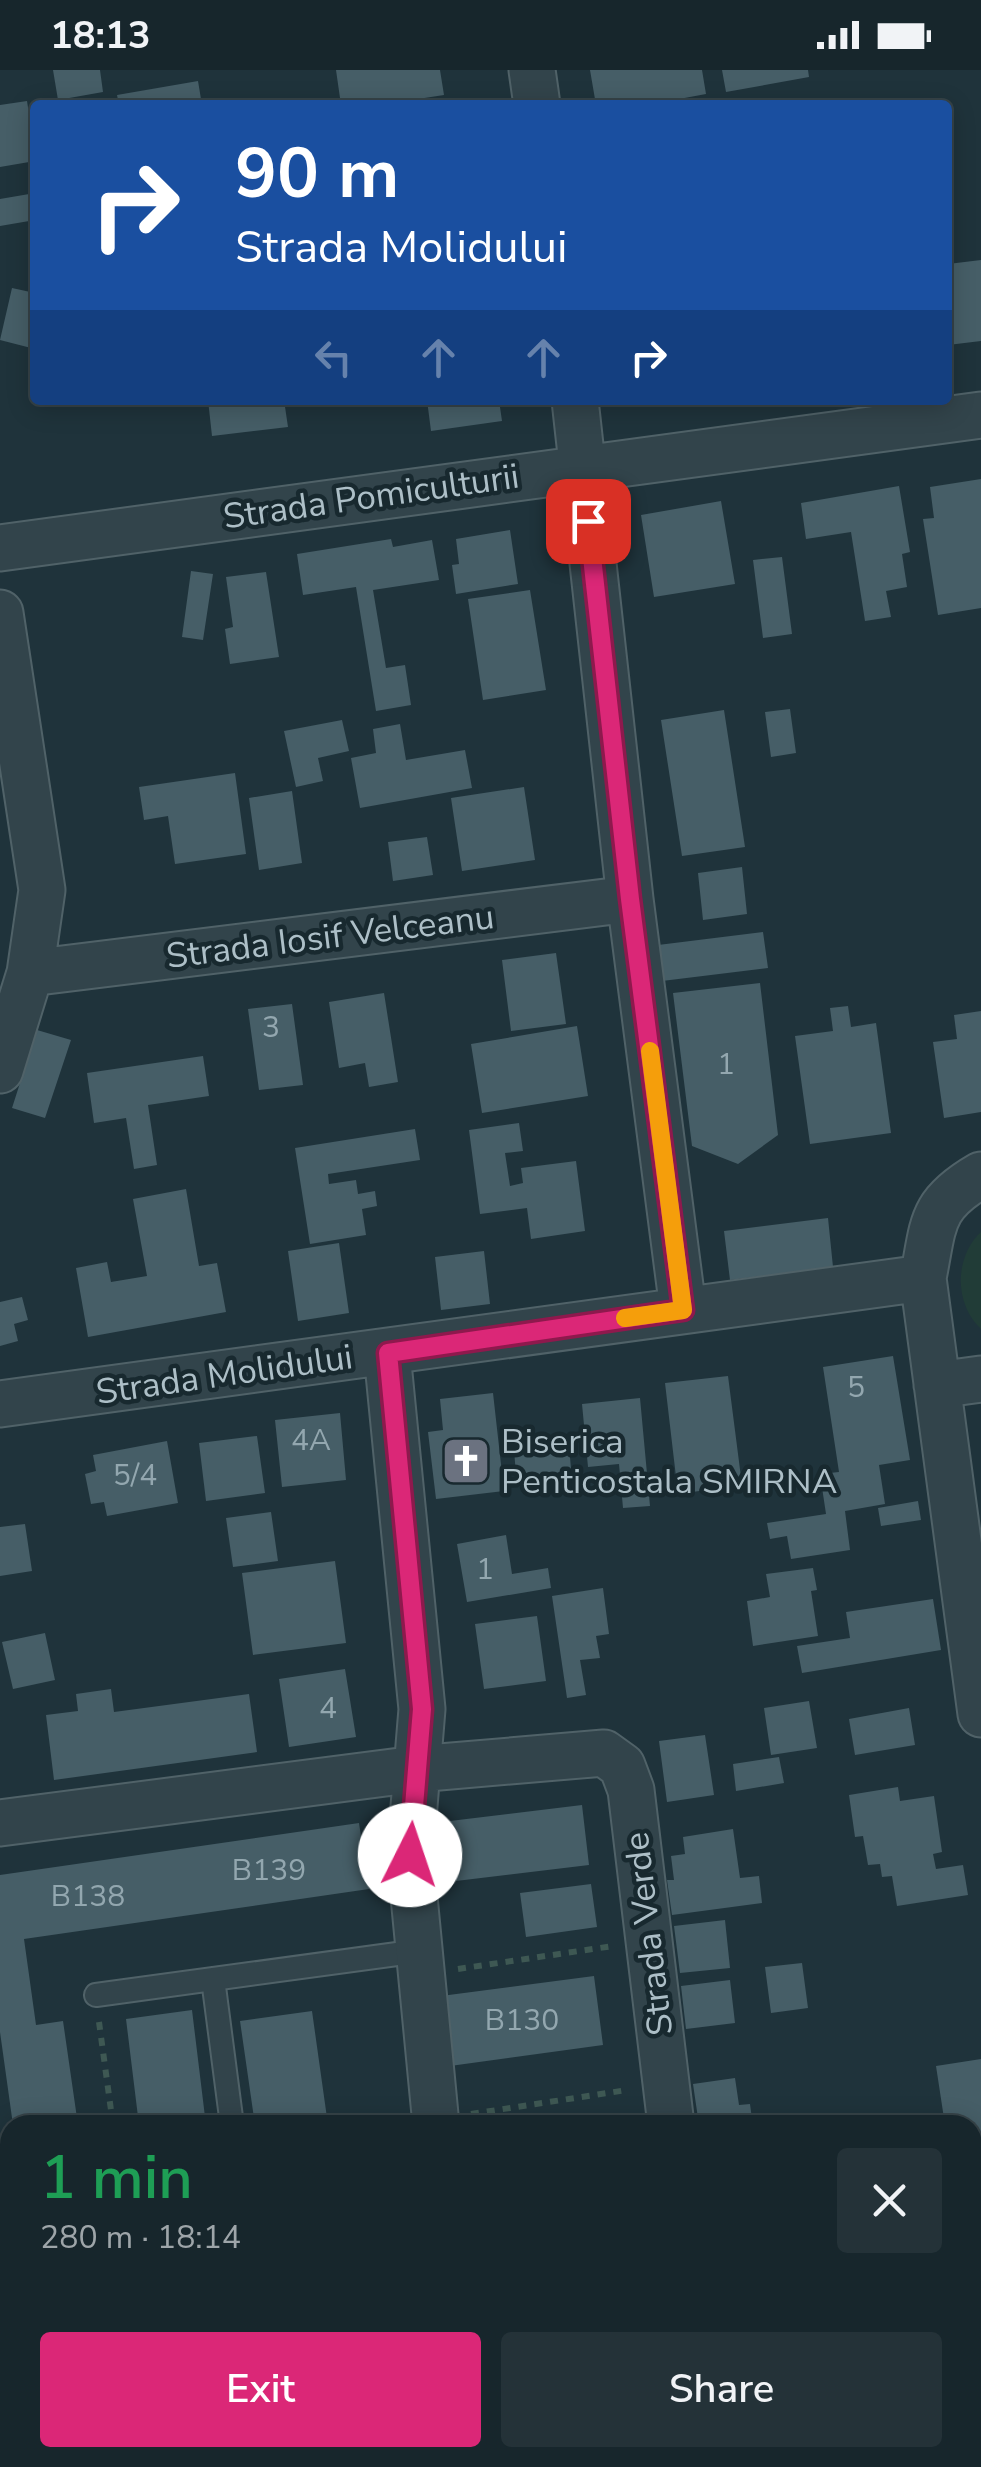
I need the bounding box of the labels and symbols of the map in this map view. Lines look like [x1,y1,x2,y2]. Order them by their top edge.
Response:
street label: Strada Pomiculturii [220,452,522,541]
pin [546,479,631,564]
street label: Strada Iosif Velceanu [163,893,497,980]
house number: 3 [262,1007,280,1048]
house number: 1 [717,1044,735,1085]
street label: Strada Molidului [93,1333,355,1416]
house number: 5 [847,1367,865,1408]
place label: Biserica Penticostala SMIRNA [501,1418,837,1505]
house number: 4A [291,1420,331,1461]
church icon: Biserica Penticostala SMIRNA [440,1435,492,1487]
house number: 5/4 [113,1455,157,1496]
house number: 1 [476,1549,494,1590]
house number: 4 [319,1688,337,1729]
position arrow [358,1803,462,1907]
street label: Strada Verde [613,1830,684,2038]
house number: B139 [232,1850,306,1891]
house number: B138 [51,1876,125,1917]
house number: B130 [485,2000,559,2041]

